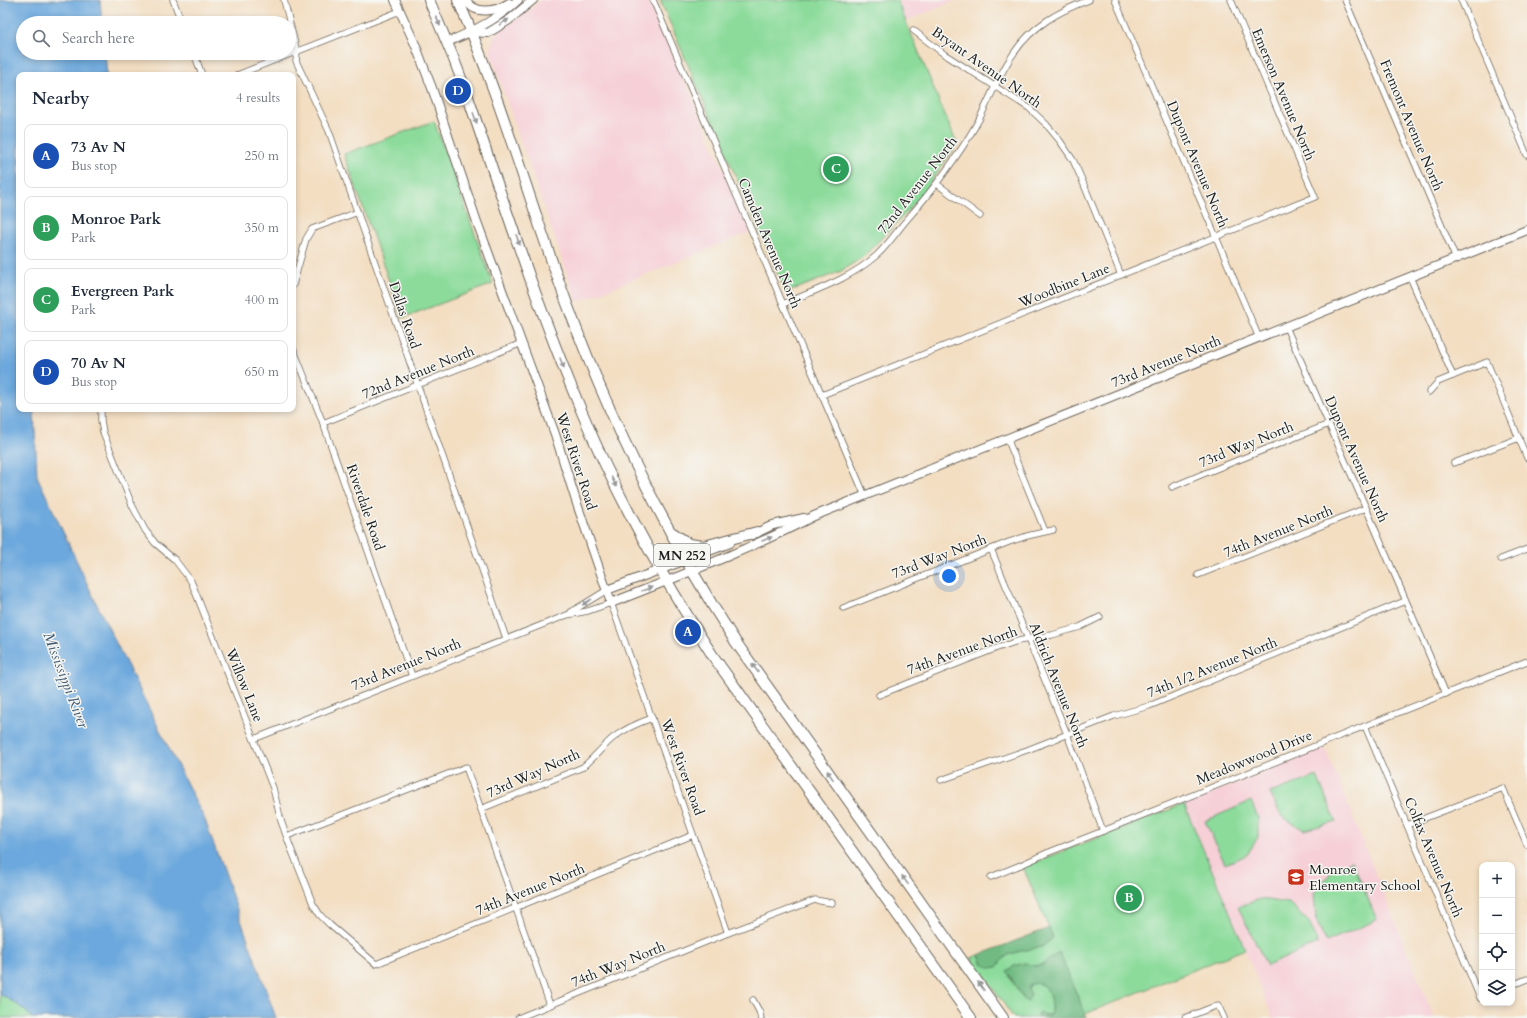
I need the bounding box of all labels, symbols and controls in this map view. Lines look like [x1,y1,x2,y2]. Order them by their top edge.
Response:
one-way arrow [435,15,441,26]
search box [16,16,296,60]
one-way arrow [498,19,510,26]
street label: Bryant Avenue North [928,22,1046,113]
street label: Emerson Avenue North [1247,25,1320,163]
icon: search [30,27,52,49]
text: Search here [62,28,135,48]
street label: Fremont Avenue North [1375,57,1448,194]
pin: D [445,76,471,106]
text: Nearby [32,87,89,110]
text: 4 results [236,89,280,107]
street label: Dupont Avenue North [1162,98,1233,231]
one-way arrow [472,112,478,124]
street label: 72nd Avenue North [873,132,962,238]
text: 73 Av N [71,137,126,157]
text: A [41,147,51,165]
text: 250 m [245,147,279,165]
pin: C [823,154,849,184]
text: Bus stop [71,157,117,175]
street label: Camden Avenue North [733,175,806,312]
text: Monroe Park [71,209,161,229]
text: B [41,219,51,237]
text: 350 m [245,219,279,237]
text: Park [71,229,96,247]
one-way arrow [515,235,521,247]
street label: Woodbine Lane [1015,259,1112,313]
street label: Dallas Road [384,279,425,352]
text: Evergreen Park [71,281,174,301]
text: C [41,291,51,309]
text: 400 m [245,291,279,309]
text: Park [71,301,96,319]
street label: 73rd Avenue North [1109,331,1224,392]
street label: 72nd Avenue North [359,341,477,404]
text: 70 Av N [71,353,126,373]
one-way arrow [559,357,565,369]
text: D [40,363,52,381]
text: 650 m [245,363,279,381]
text: Bus stop [71,373,117,391]
street label: Dupont Avenue North [1320,393,1393,526]
street label: West River Road [552,409,601,513]
street label: 73rd Way North [1196,417,1296,472]
street label: Riverdale Road [342,461,389,553]
one-way arrow [611,476,617,487]
street label: 74th Avenue North [1221,501,1336,562]
street label: 73rd Way North [889,530,990,583]
one-way arrow [762,536,773,542]
road number: MN 252 [654,544,710,566]
your location [939,566,959,586]
one-way arrow [642,586,654,592]
one-way arrow [581,599,593,606]
pin: A [675,617,701,647]
street label: Aldrich Avenue North [1025,620,1093,751]
street label: 74th Avenue North [904,622,1020,679]
water label: Mississippi River [39,629,94,732]
street label: 74th 1/2 Avenue North [1144,633,1280,702]
street label: 73rd Avenue North [349,634,464,695]
street label: Willow Lane [221,645,268,725]
one-way arrow [751,663,759,674]
street label: West River Road [656,715,709,819]
street label: Meadowwood Drive [1193,726,1315,789]
street label: 73rd Way North [484,744,583,802]
one-way arrow [826,769,834,780]
street label: Colfax Avenue North [1400,794,1468,920]
street label: 74th Avenue North [473,859,588,920]
place label: Monroe Elementary School [1309,860,1421,895]
map controls [1479,862,1515,1006]
button: + [1479,862,1515,898]
school or university icon: Monroe Elementary School [1286,867,1306,887]
one-way arrow [901,875,910,886]
pin: B [1116,883,1142,913]
button: − [1479,898,1515,934]
button: locate [1479,934,1515,970]
street label: 74th Way North [568,937,668,992]
button: layers [1479,970,1515,1006]
one-way arrow [977,981,985,992]

